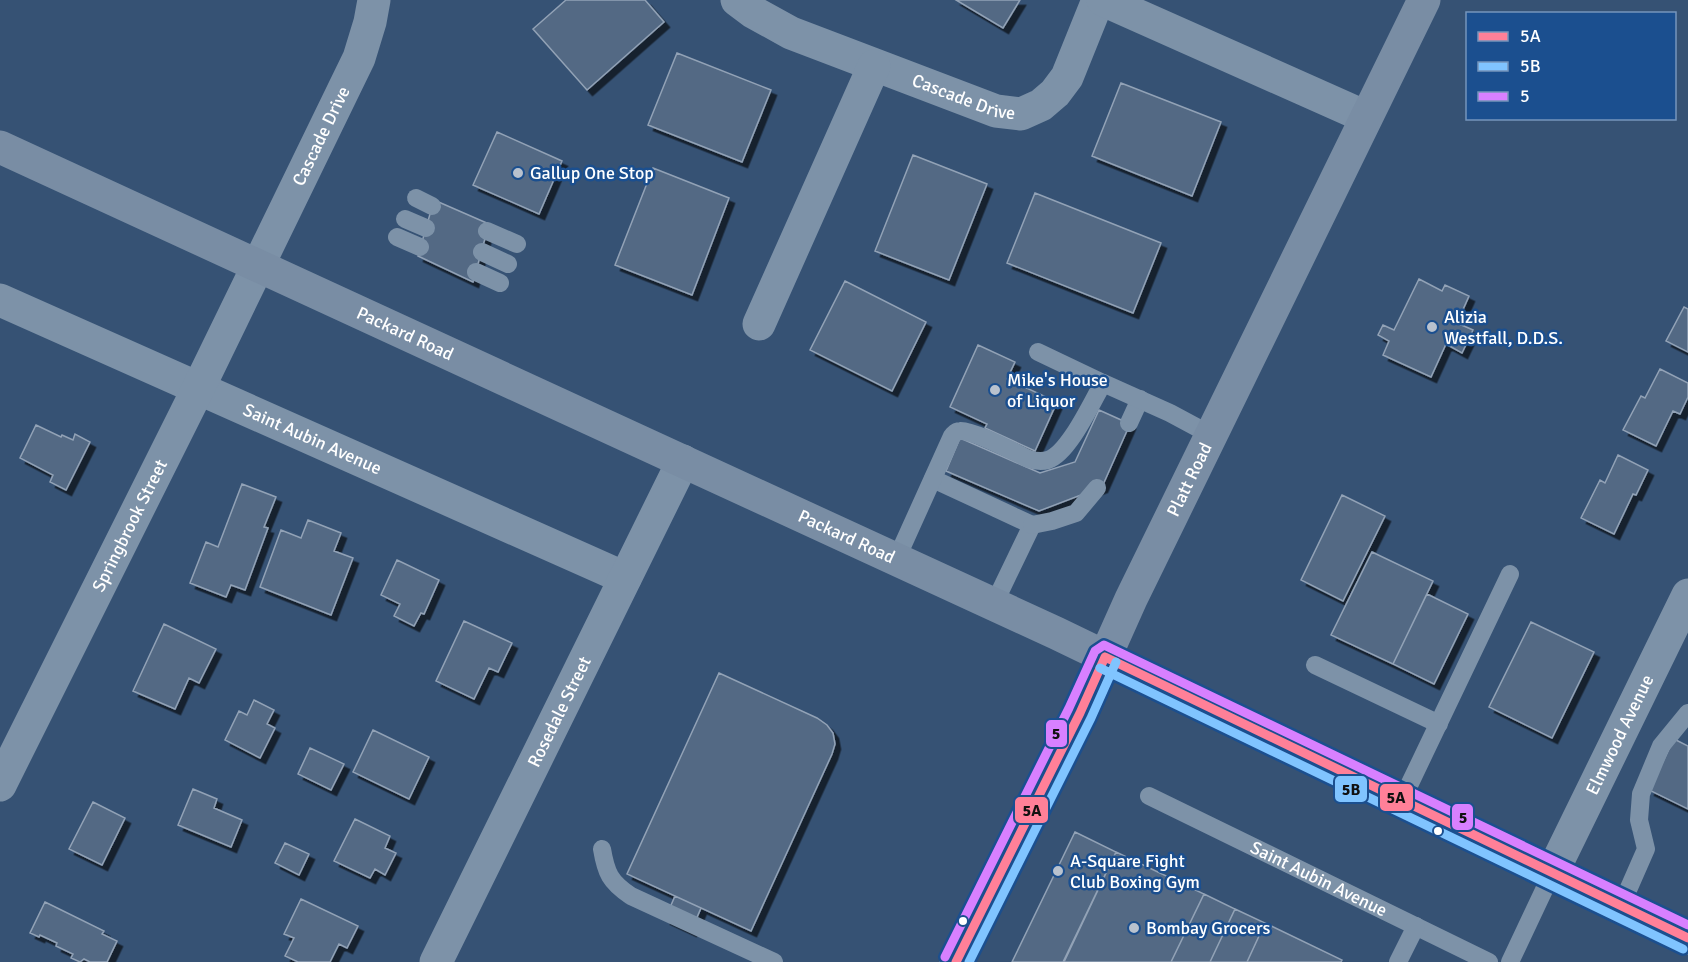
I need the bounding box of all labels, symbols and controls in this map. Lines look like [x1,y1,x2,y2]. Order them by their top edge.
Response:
legend [1466,12,1676,120]
text: 5A [1520,25,1541,47]
text: 5B [1520,55,1541,77]
street label: Cascade Drive [909,69,1017,124]
street label: Cascade Drive [287,83,355,190]
text: 5 [1520,85,1530,107]
place label: Gallup One Stop [530,162,654,184]
marker: Gallup One Stop [511,166,525,180]
street label: Packard Road [353,302,457,365]
place label: Alizia Westfall, D.D.S. [1444,306,1563,349]
marker: Alizia Westfall, D.D.S. [1425,320,1439,334]
place label: Mike's House of Liquor [1007,369,1108,412]
marker: Mike's House of Liquor [988,383,1002,397]
street label: Saint Aubin Avenue [240,399,385,479]
street label: Platt Road [1162,439,1217,520]
street label: Springbrook Street [87,456,172,595]
street label: Packard Road [795,505,899,568]
street label: Rosedale Street [523,653,596,771]
street label: Elmwood Avenue [1581,671,1658,798]
line badge: 5 [1045,719,1068,748]
text: 5 [1052,724,1060,744]
line badge: 5B [1334,775,1368,803]
text: 5B [1342,780,1360,800]
line badge: 5A [1379,783,1414,812]
text: 5A [1387,788,1406,808]
line badge: 5A [1014,796,1049,824]
text: 5A [1023,801,1042,821]
line badge: 5 [1451,803,1474,831]
text: 5 [1459,808,1467,828]
unlabelled marker [1432,825,1444,837]
street label: Saint Aubin Avenue [1247,836,1391,922]
place label: A-Square Fight Club Boxing Gym [1070,850,1200,893]
marker: A-Square Fight Club Boxing Gym [1051,864,1065,878]
unlabelled marker [957,915,969,927]
place label: Bombay Grocers [1146,917,1271,939]
marker: Bombay Grocers [1127,921,1141,935]

